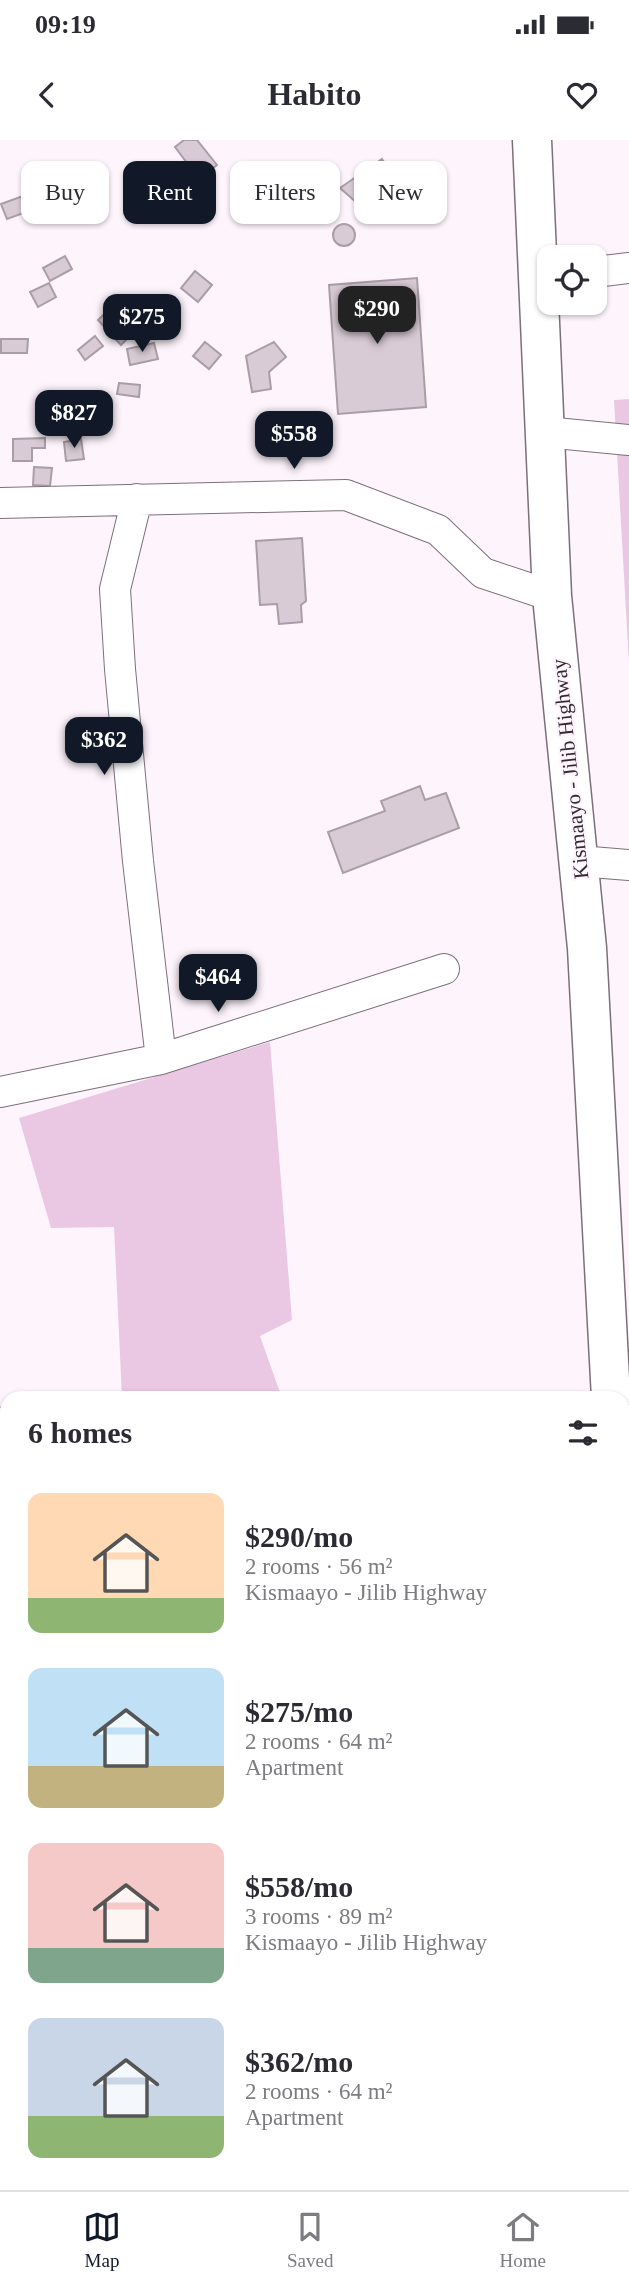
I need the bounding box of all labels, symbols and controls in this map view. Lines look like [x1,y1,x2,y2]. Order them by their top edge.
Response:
text: 09:19 [35,10,96,39]
icon: back [28,76,66,114]
text: Habito [267,76,362,112]
icon: heart [563,76,601,114]
chip: Buy [21,161,109,224]
chip: Rent [123,161,216,224]
chip: Filters [230,161,340,224]
chip: New [354,161,447,224]
map controls [537,245,607,315]
button: locate [537,245,607,315]
pin: $290 [336,286,418,346]
pin: $275 [101,294,183,354]
text: $290 [354,296,400,321]
text: $275 [119,304,165,329]
pin: $827 [33,390,115,450]
text: $827 [51,400,97,425]
pin: $558 [253,412,335,471]
text: $558 [271,421,317,446]
street label: Kismaayo - Jilib Highway [546,657,593,880]
pin: $362 [63,718,145,777]
text: $362 [81,727,127,752]
pin: $464 [177,954,259,1014]
text: $464 [195,964,241,989]
icon: filters [564,1414,602,1452]
text: 6 homes [28,1416,132,1449]
text: $290/mo [245,1520,353,1553]
icon: home [84,1521,168,1605]
text: 2 rooms · 56 m² [245,1554,392,1579]
text: Kismaayo - Jilib Highway [245,1580,487,1605]
text: $275/mo [245,1695,353,1728]
icon: home [84,1696,168,1780]
text: 2 rooms · 64 m² [245,1729,392,1754]
text: Apartment [245,1755,343,1780]
text: $558/mo [245,1870,353,1903]
icon: home [84,1871,168,1955]
text: 3 rooms · 89 m² [245,1904,392,1929]
text: Kismaayo - Jilib Highway [245,1930,487,1955]
text: $362/mo [245,2045,353,2078]
icon: home [84,2046,168,2130]
text: 2 rooms · 64 m² [245,2079,392,2104]
text: Apartment [245,2105,343,2130]
tab: Map [83,2208,121,2272]
tab: Saved [287,2208,333,2272]
tab: Home [500,2208,546,2272]

